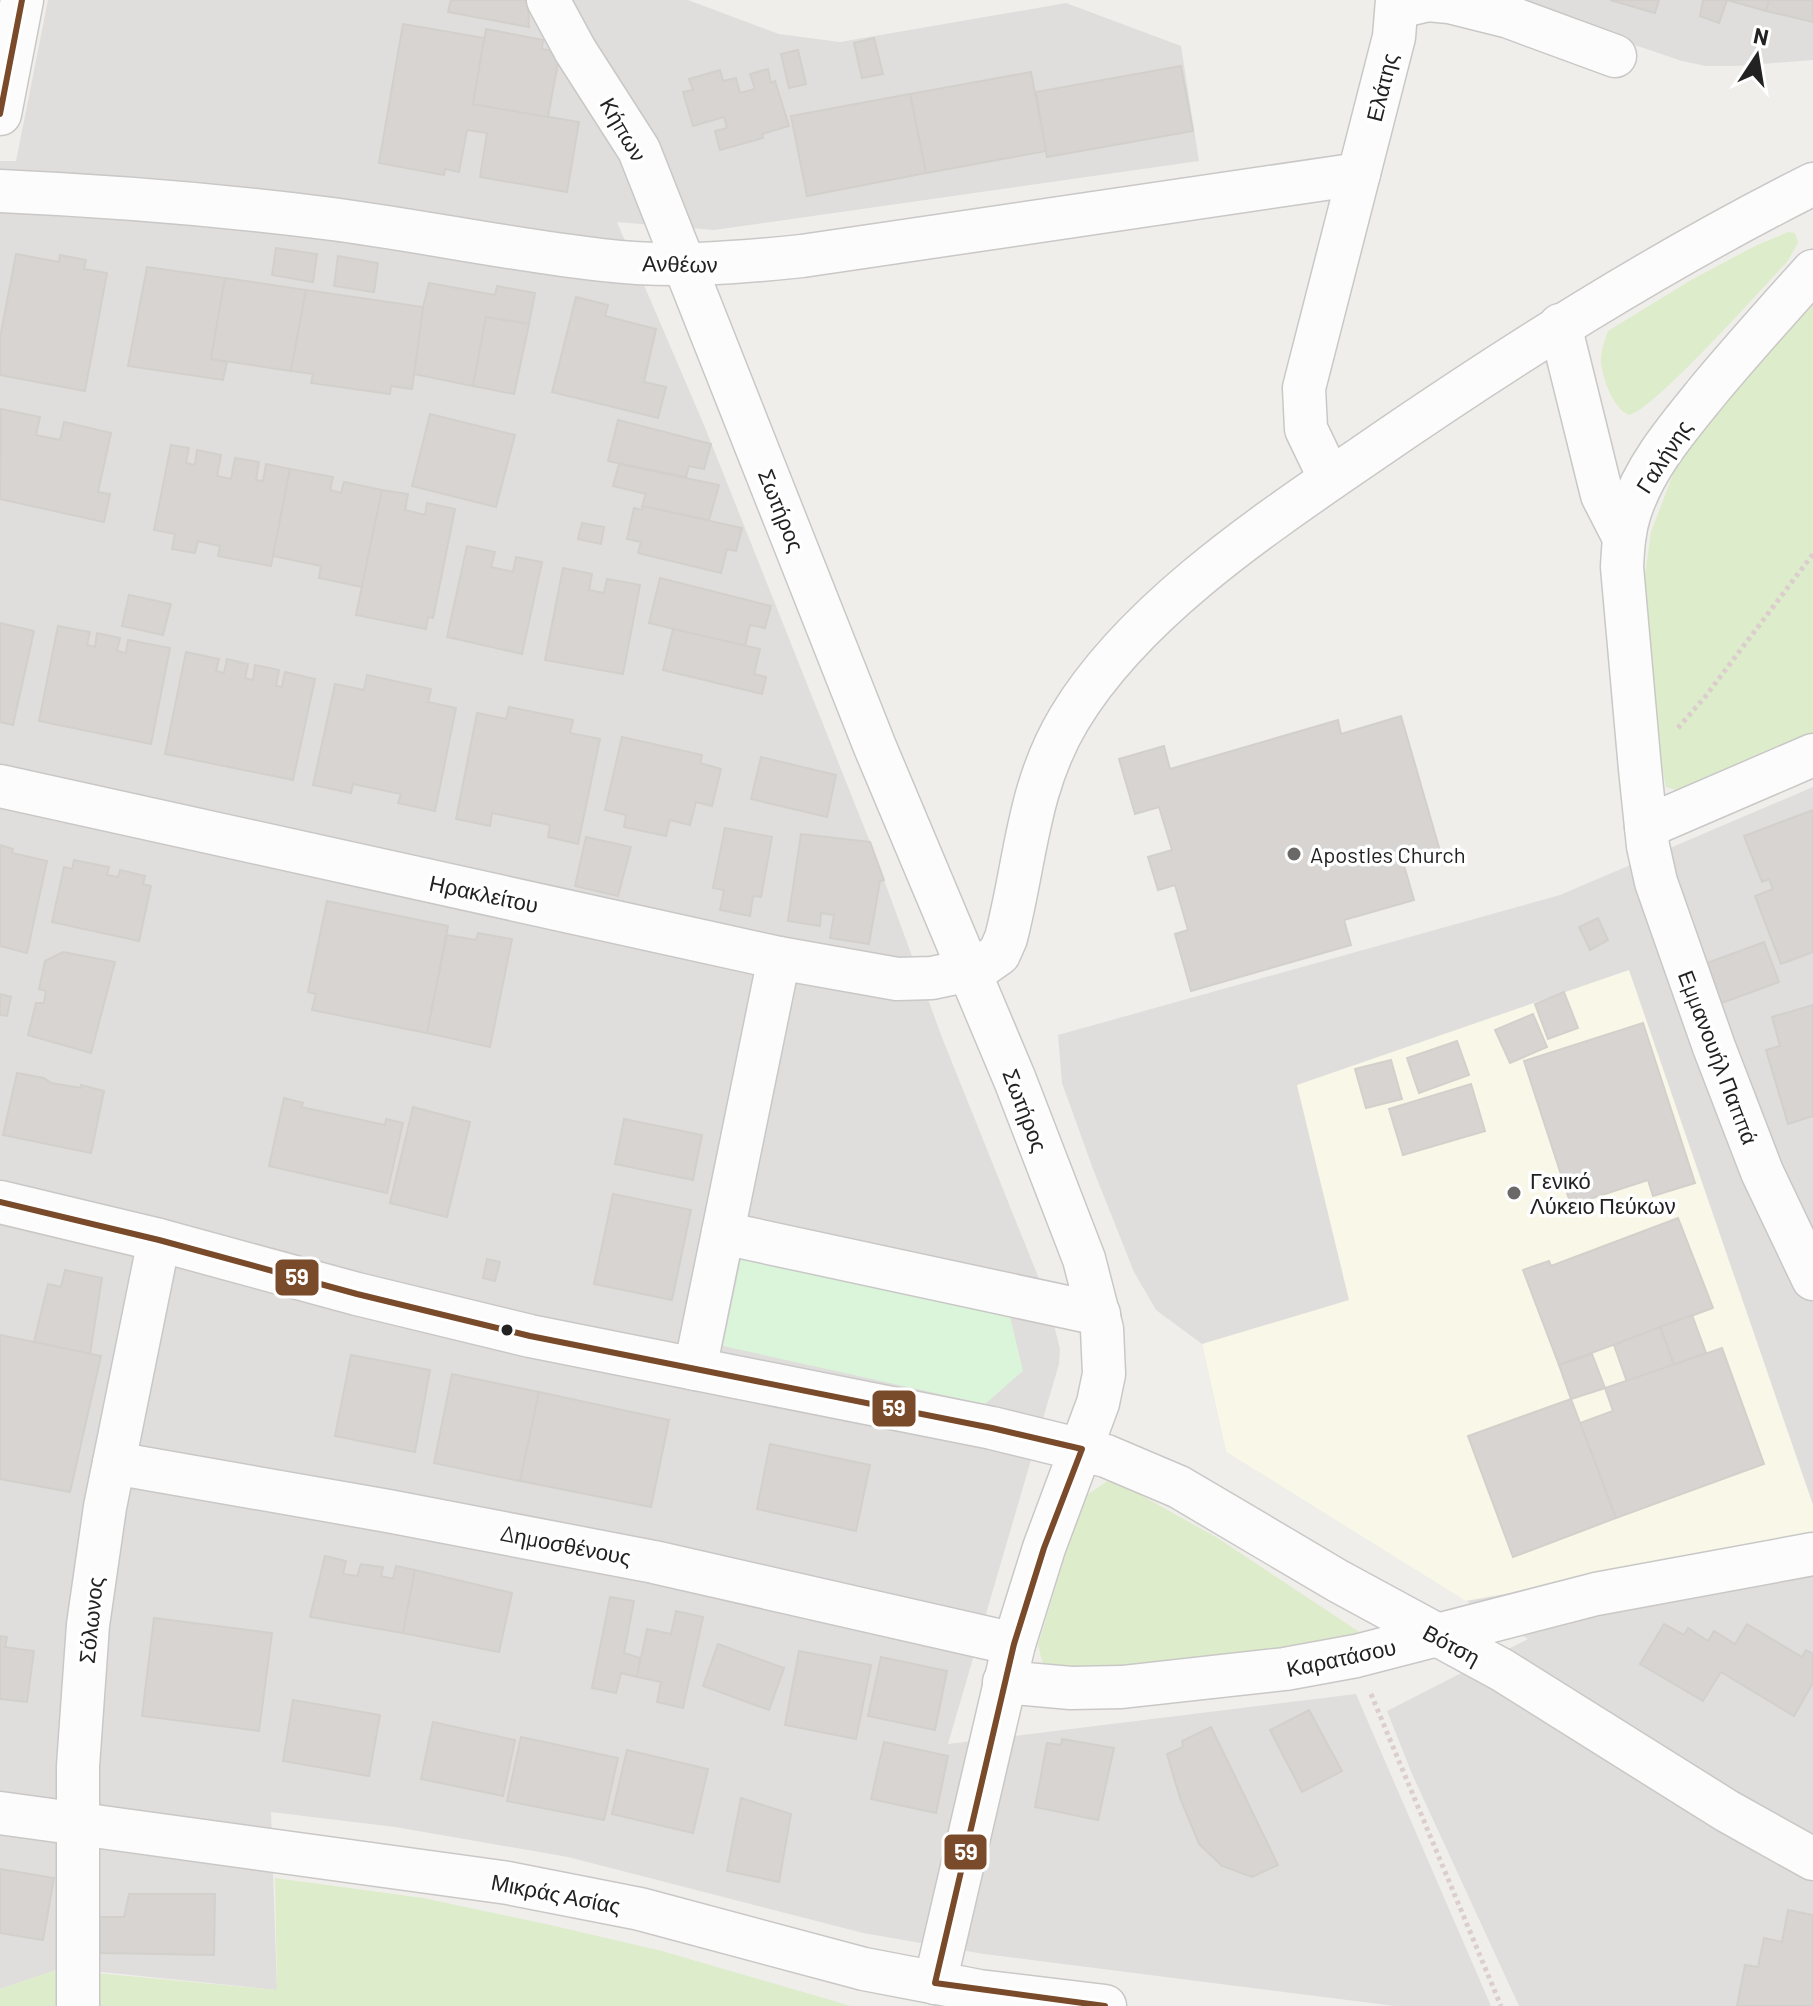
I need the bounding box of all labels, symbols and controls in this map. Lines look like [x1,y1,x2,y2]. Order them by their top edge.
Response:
north arrow [1717,16,1797,96]
text: N [1752,21,1771,50]
street label: Ελάτης [1360,50,1403,124]
street label: Κήπων [595,92,653,166]
street label: Ανθέων [642,249,718,277]
street label: Γαλήνης [1630,415,1697,498]
street label: Σωτήρος [753,465,810,555]
place label: Apostles Church [1310,841,1466,867]
marker: Apostles Church [1285,845,1303,863]
street label: Ηρακλείτου [427,869,541,918]
street label: Εμμανουήλ Παππά [1673,966,1764,1148]
street label: Σωτήρος [997,1065,1054,1156]
place label: Γενικό Λύκειο Πεύκων [1530,1167,1676,1218]
marker: Γενικό Λύκειο Πεύκων [1505,1184,1523,1202]
line badge: 59 [274,1258,320,1297]
text: 59 [285,1263,309,1289]
unlabelled marker [499,1322,515,1338]
line badge: 59 [871,1389,917,1428]
text: 59 [882,1394,906,1420]
street label: Δημοσθένους [499,1519,633,1570]
street label: Σόλωνος [73,1575,107,1665]
street label: Βότση [1419,1618,1485,1671]
street label: Καρατάσου [1284,1633,1398,1682]
line badge: 59 [943,1833,988,1871]
text: 59 [954,1838,978,1864]
street label: Μικράς Ασίας [489,1868,623,1919]

